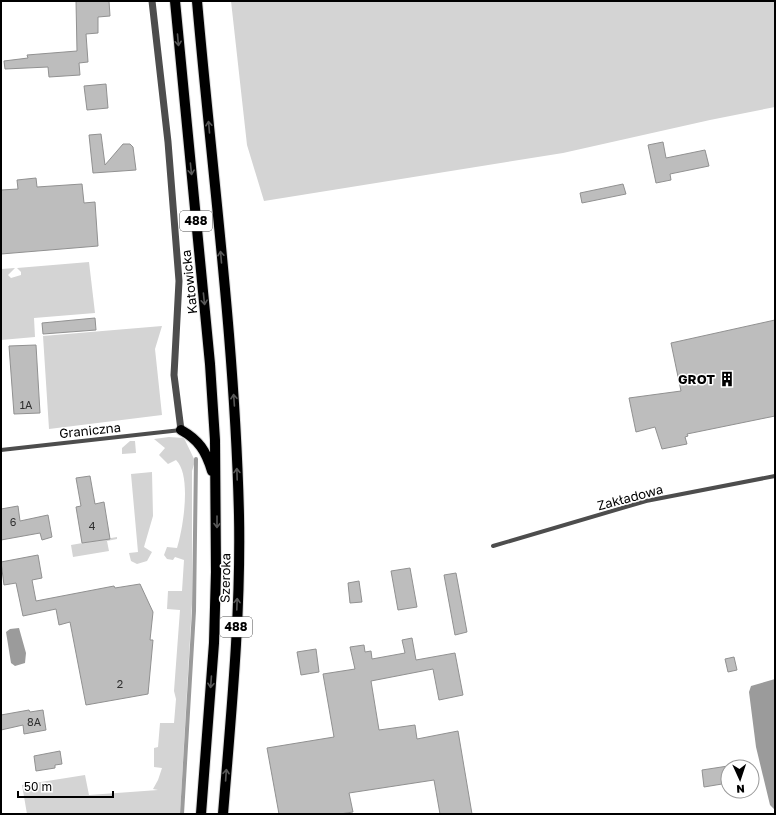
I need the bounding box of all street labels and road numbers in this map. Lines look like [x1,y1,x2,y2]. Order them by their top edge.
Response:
road number: 488 [180,211,212,231]
street label: Katowicka [178,249,200,315]
street label: Graniczna [58,419,122,441]
street label: Zakładowa [595,481,665,513]
street label: Szeroka [217,553,233,603]
road number: 488 [220,617,252,637]

